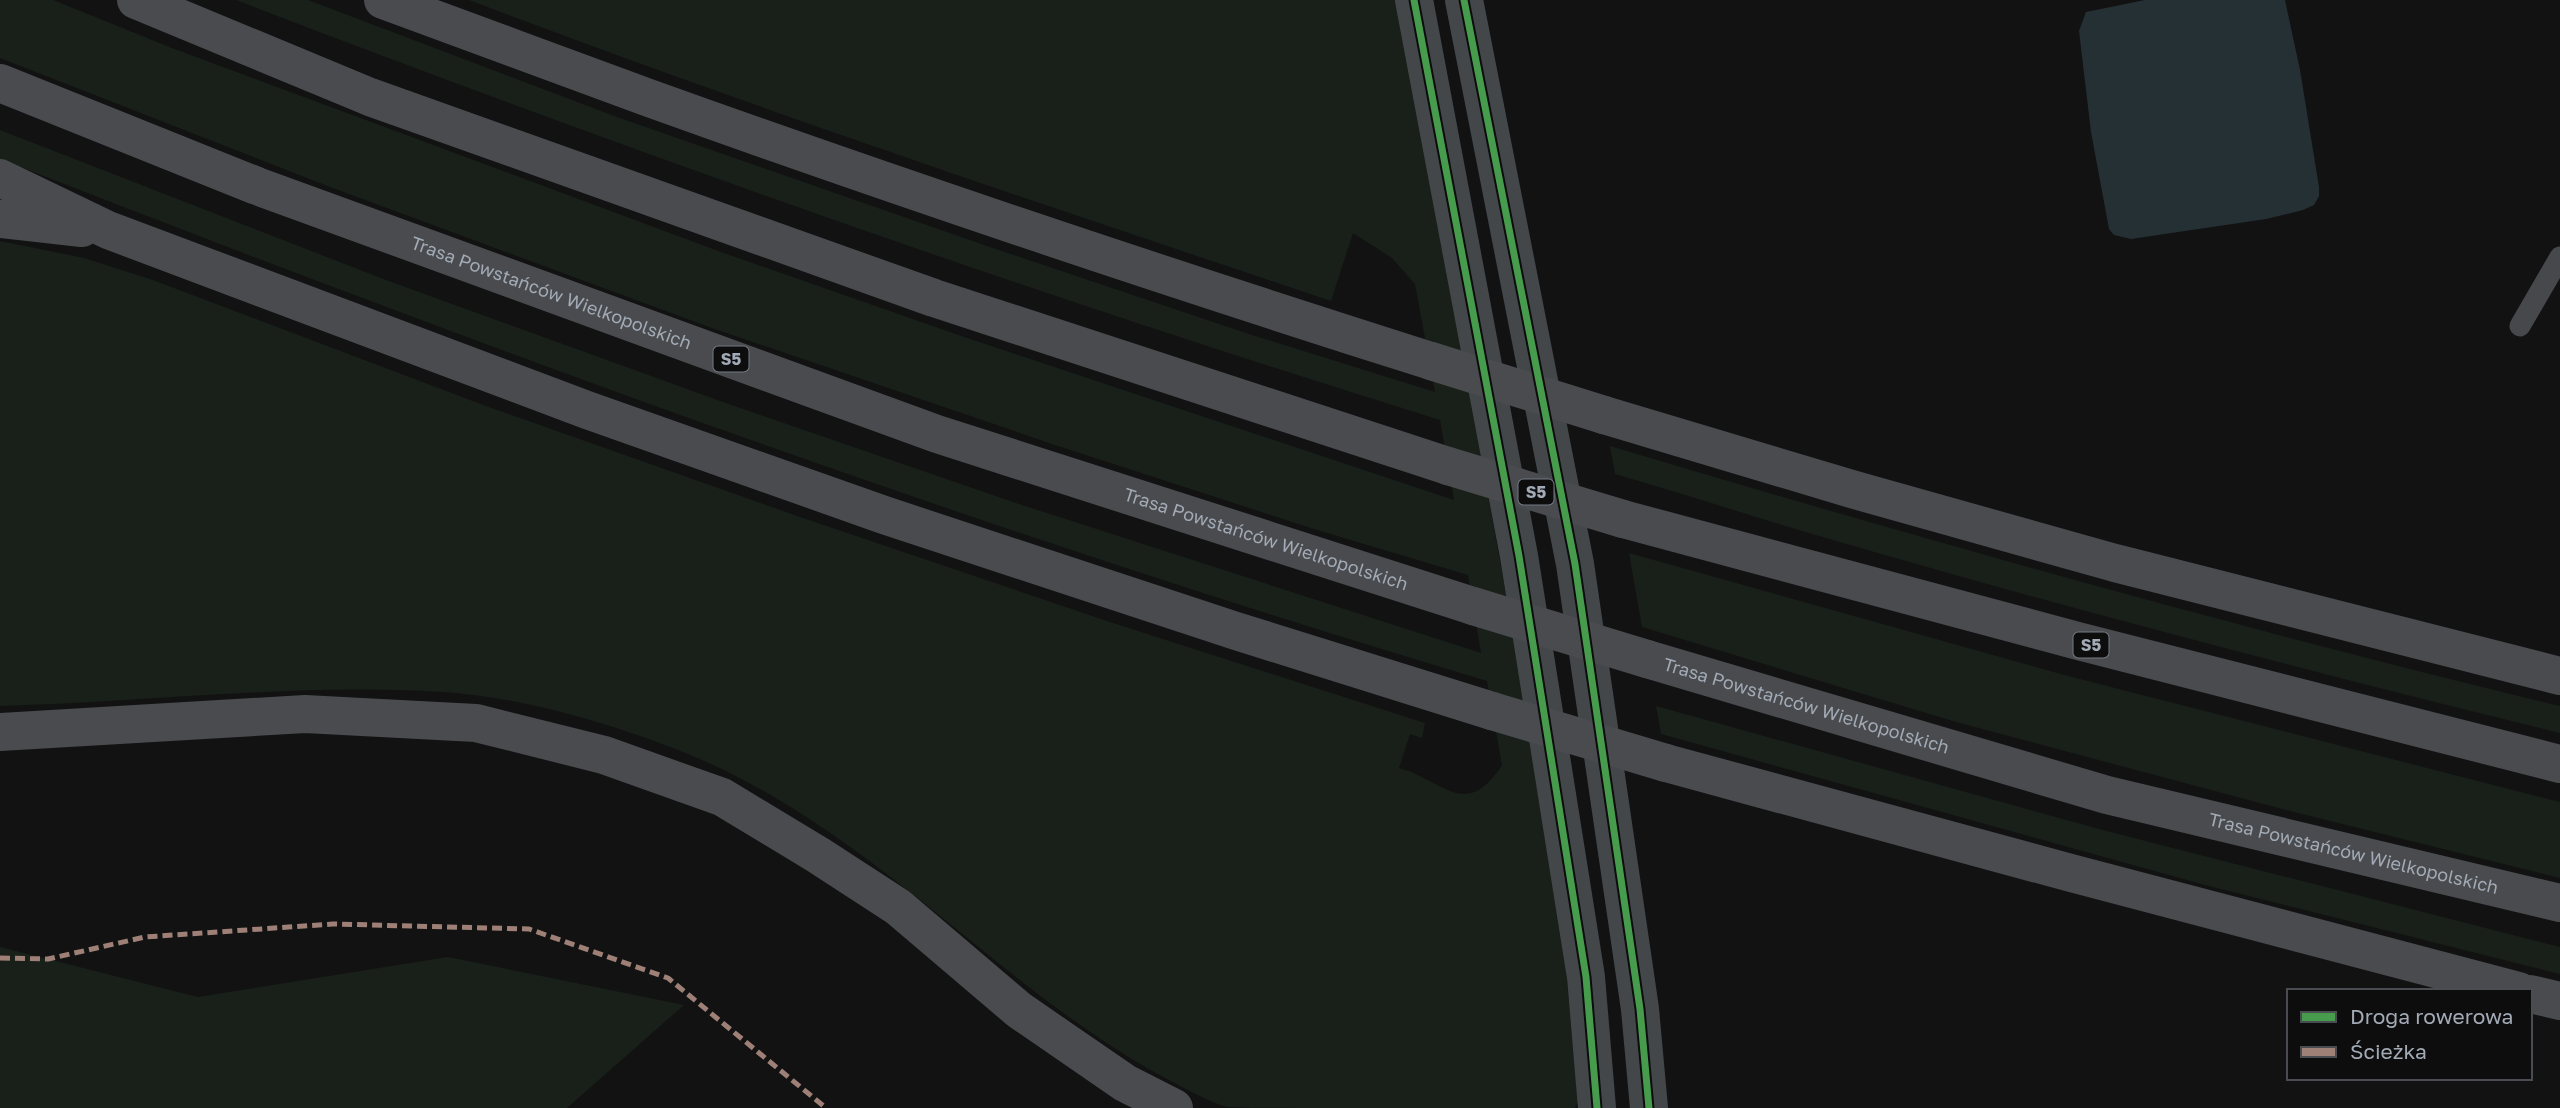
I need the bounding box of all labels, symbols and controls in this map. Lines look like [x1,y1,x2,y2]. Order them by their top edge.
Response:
street label: Trasa Powstańców Wielkopolskich [408,231,695,354]
road number: S5 [714,346,748,372]
road number: S5 [1518,480,1554,505]
street label: Trasa Powstańców Wielkopolskich [1121,483,1411,594]
road number: S5 [2074,632,2108,658]
street label: Trasa Powstańców Wielkopolskich [1661,652,1952,758]
street label: Trasa Powstańców Wielkopolskich [2207,808,2501,898]
legend [2287,989,2532,1080]
text: Droga rowerowa [2350,1003,2513,1029]
text: Ścieżka [2350,1038,2427,1064]

